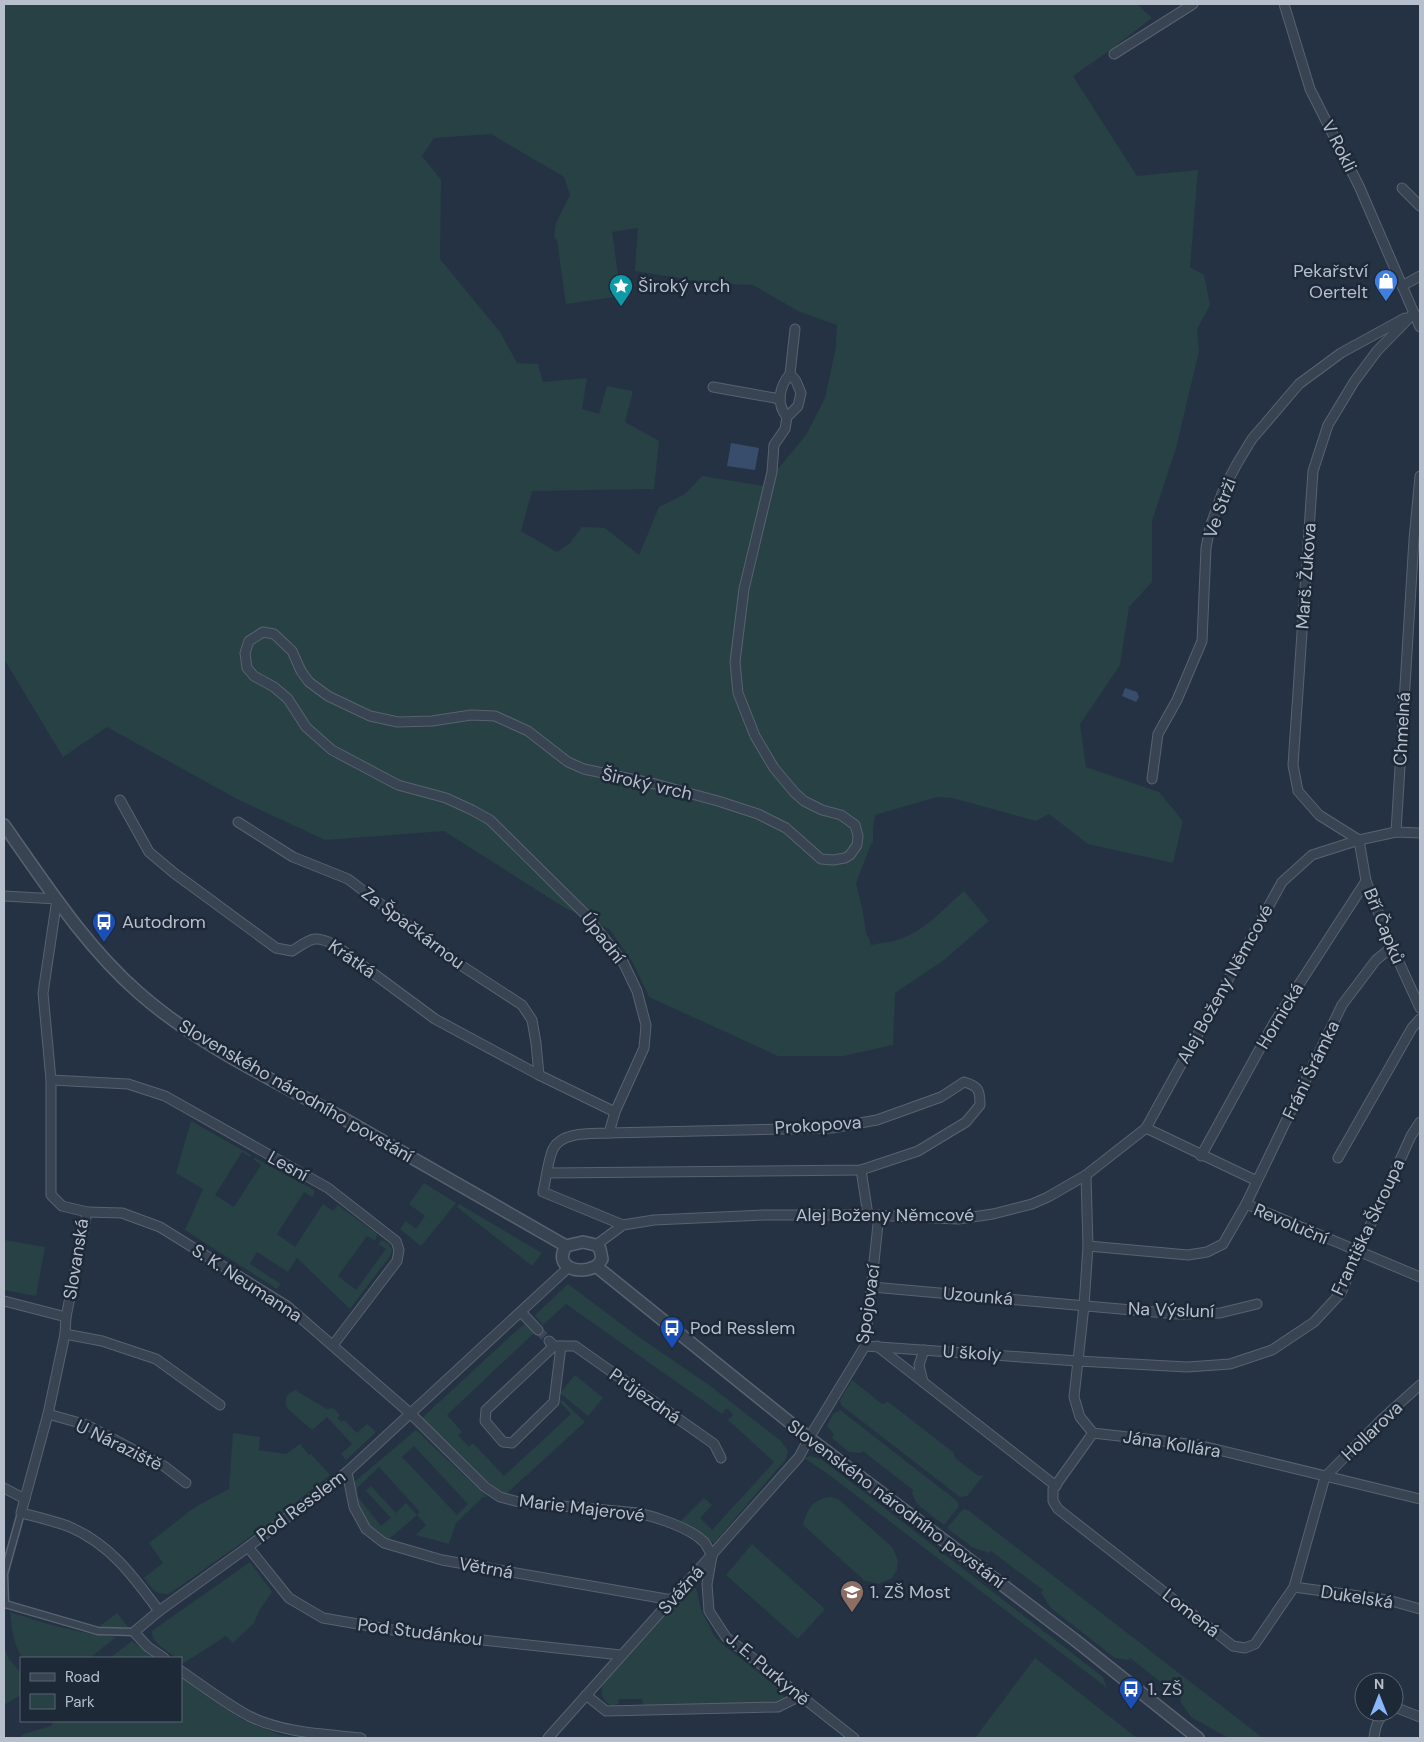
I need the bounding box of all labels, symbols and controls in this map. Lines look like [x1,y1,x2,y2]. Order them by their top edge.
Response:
street label: V Rokli [1316,116,1362,176]
place label: Pekařství Oertelt [1293,259,1368,304]
shop icon: Pekařství Oertelt [1373,268,1399,302]
place icon: Široký vrch [608,273,634,307]
place label: Široký vrch [638,274,730,298]
street label: Ve Strži [1198,474,1242,542]
street label: Marš. Žukova [1290,522,1322,630]
street label: Chmelná [1388,692,1416,766]
street label: Široký vrch [599,762,695,806]
street label: Za Špačkárnou [357,881,469,975]
street label: Bří Čapků [1358,885,1410,967]
street label: Alej Boženy Němcové [1171,900,1279,1068]
street label: Úpadní [576,908,630,968]
bus stop icon: Autodrom [91,909,117,943]
place label: Autodrom [122,910,206,934]
street label: Krátká [324,934,380,984]
street label: Hornická [1251,978,1309,1054]
street label: Slovenského národního povstání [175,1014,417,1168]
street label: Fráni Šrámka [1277,1017,1345,1123]
street label: Prokopova [774,1110,862,1140]
street label: Lesní [264,1145,312,1187]
street label: Františka Škroupa [1326,1155,1410,1299]
street label: Revoluční [1250,1198,1332,1250]
street label: Alej Boženy Němcové [796,1203,974,1227]
street label: Slovanská [58,1217,94,1301]
street label: S. K. Neumanna [187,1238,307,1328]
street label: Spojovací [851,1263,885,1345]
street label: Uzounká [942,1281,1014,1311]
street label: Na Výsluní [1127,1297,1215,1323]
bus stop icon: Pod Resslem [659,1315,685,1349]
place label: Pod Resslem [690,1316,795,1340]
street label: U školy [942,1339,1002,1367]
street label: Průjezdná [605,1363,685,1429]
street label: Hollarova [1336,1396,1408,1466]
street label: U Náraziště [72,1414,166,1476]
street label: Slovenského národního povstání [782,1414,1010,1594]
street label: Jána Kollára [1121,1424,1223,1464]
street label: Pod Resslem [252,1465,350,1547]
street label: Marie Majerové [518,1488,646,1528]
street label: Větrná [457,1551,515,1585]
street label: Svážná [653,1561,709,1619]
school or university icon: 1. ZŠ Most [839,1579,865,1613]
street label: Dukelská [1319,1579,1395,1615]
place label: 1. ZŠ Most [870,1580,950,1604]
street label: Lomená [1158,1583,1224,1643]
street label: Pod Studánkou [356,1612,484,1652]
street label: J. E. Purkyně [721,1627,815,1711]
legend [20,1657,182,1722]
text: Road [65,1667,100,1687]
north arrow [1354,1672,1404,1722]
text: N [1374,1675,1384,1693]
bus stop icon: 1. ZŠ [1118,1676,1144,1710]
place label: 1. ZŠ [1148,1677,1182,1701]
text: Park [65,1692,95,1712]

